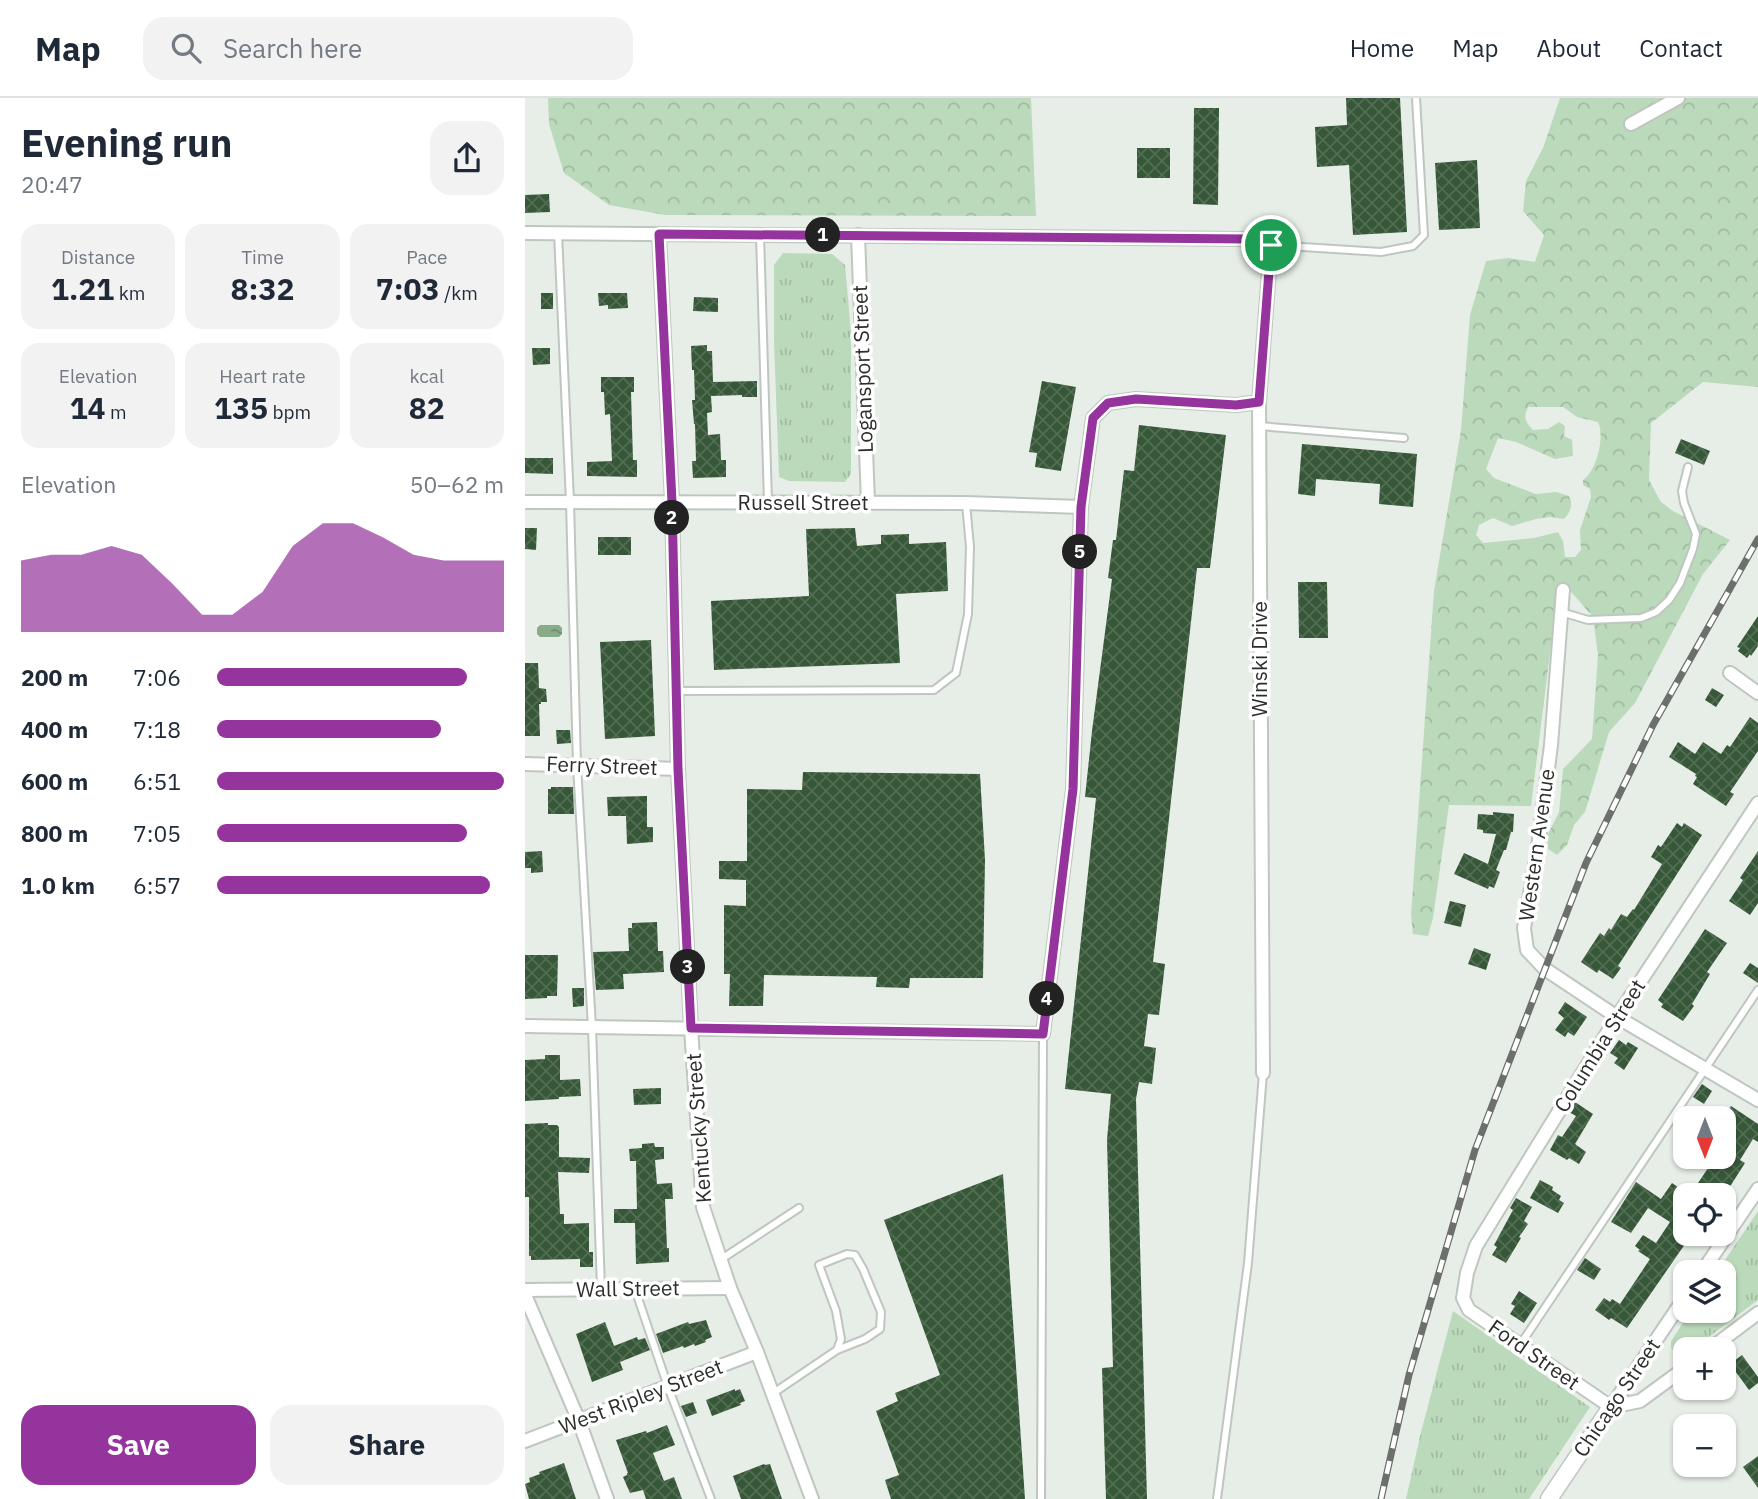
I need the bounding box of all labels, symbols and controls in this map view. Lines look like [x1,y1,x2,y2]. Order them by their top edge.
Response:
search box [143,17,633,80]
text: Map [35,27,101,70]
icon: search [167,29,205,67]
text: Search here [223,31,362,65]
text: Home [1350,32,1414,64]
text: Map [1452,32,1498,64]
text: About [1536,32,1601,64]
text: Contact [1639,32,1723,64]
text: Evening run [21,118,232,167]
button: share [430,121,504,195]
text: 20:47 [21,169,83,199]
pin [1241,215,1301,275]
pin: 1 [805,218,841,252]
text: 1 [817,222,828,246]
icon: arrive [1252,226,1290,264]
text: Distance [61,245,135,269]
text: Time [241,245,284,269]
text: Pace [406,245,448,269]
text: 1.21 [51,269,114,308]
text: 8:32 [231,269,294,308]
text: 7:03 [376,269,440,308]
text: km [114,281,145,305]
text: /km [440,281,478,305]
street label: Logansport Street [845,285,879,454]
text: Elevation [59,364,138,388]
text: Heart rate [219,364,306,388]
text: kcal [410,364,444,388]
text: 14 [70,388,106,427]
text: 135 [214,388,268,427]
text: 82 [409,388,445,427]
text: m [106,400,127,424]
text: bpm [268,400,311,424]
text: Elevation [21,469,116,499]
text: 50–62 m [410,469,504,499]
street label: Russell Street [737,488,869,516]
pin: 2 [655,500,689,536]
text: 2 [666,505,677,529]
pin: 5 [1063,534,1097,570]
text: 5 [1074,539,1085,563]
street label: Winski Drive [1245,601,1273,717]
text: 200 m [21,662,88,692]
text: 7:06 [133,662,181,692]
text: 400 m [21,714,88,744]
text: 7:18 [133,714,181,744]
street label: Ferry Street [546,749,658,781]
text: 600 m [21,766,88,796]
text: 6:51 [133,766,181,796]
street label: Western Avenue [1511,767,1561,923]
text: 800 m [21,818,88,848]
text: 7:05 [133,818,181,848]
text: 1.0 km [21,870,95,900]
text: 6:57 [133,870,181,900]
pin: 3 [671,950,705,984]
text: 3 [682,954,693,978]
street label: Columbia Street [1547,974,1651,1117]
pin: 4 [1029,982,1065,1016]
text: 4 [1041,986,1052,1010]
street label: Kentucky Street [679,1052,717,1204]
north arrow [1673,1106,1736,1169]
map controls [1673,1106,1736,1477]
button: locate [1673,1183,1736,1246]
button: layers [1673,1260,1736,1323]
street label: Wall Street [576,1273,680,1303]
street label: Ford Street [1483,1313,1586,1396]
street label: Chicago Street [1566,1333,1666,1462]
button: + [1673,1337,1736,1400]
street label: West Ripley Street [555,1352,727,1440]
button: Save [21,1405,256,1485]
button: Share [270,1405,504,1485]
button: − [1673,1414,1736,1477]

